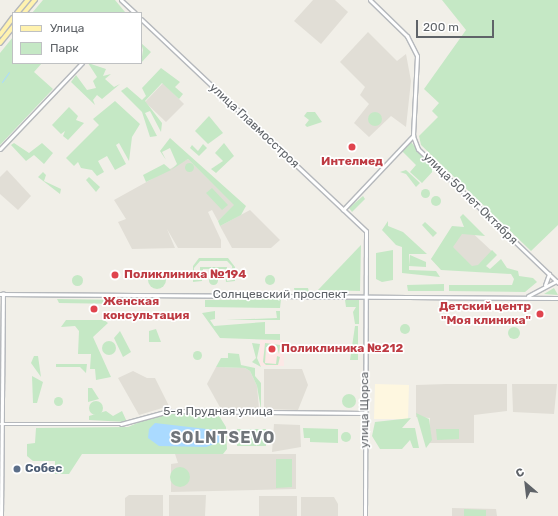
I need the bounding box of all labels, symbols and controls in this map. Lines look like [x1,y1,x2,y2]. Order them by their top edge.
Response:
legend [12,12,142,64]
scale bar [418,12,496,38]
text: 200 m [423,20,459,34]
text: Улица [50,21,84,35]
text: Парк [50,41,79,55]
street label: улица Главмосстроя [206,81,302,171]
marker: Интелмед [346,141,358,153]
street label: улица 50 лет Октября [420,150,520,248]
place label: Интелмед [321,155,383,169]
place label: Поликлиника №194 [124,268,246,282]
marker: Поликлиника №194 [109,269,121,281]
street label: Солнцевский проспект [213,288,347,302]
place label: Женская консультация [103,295,189,323]
place label: Детский центр "Моя клиника" [439,300,531,328]
marker: Женская консультация [88,303,100,315]
marker: Детский центр "Моя клиника" [534,308,546,320]
place label: Поликлиника №212 [281,342,403,356]
marker: Поликлиника №212 [266,343,278,355]
street label: улица Щорса [358,372,372,448]
street label: 5-я Прудная улица [163,405,273,419]
district label: SOLNTSEVO [170,428,276,448]
place label: Собес [25,462,62,476]
marker: Собес [12,464,22,474]
north arrow [506,464,546,504]
text: С [514,465,527,481]

